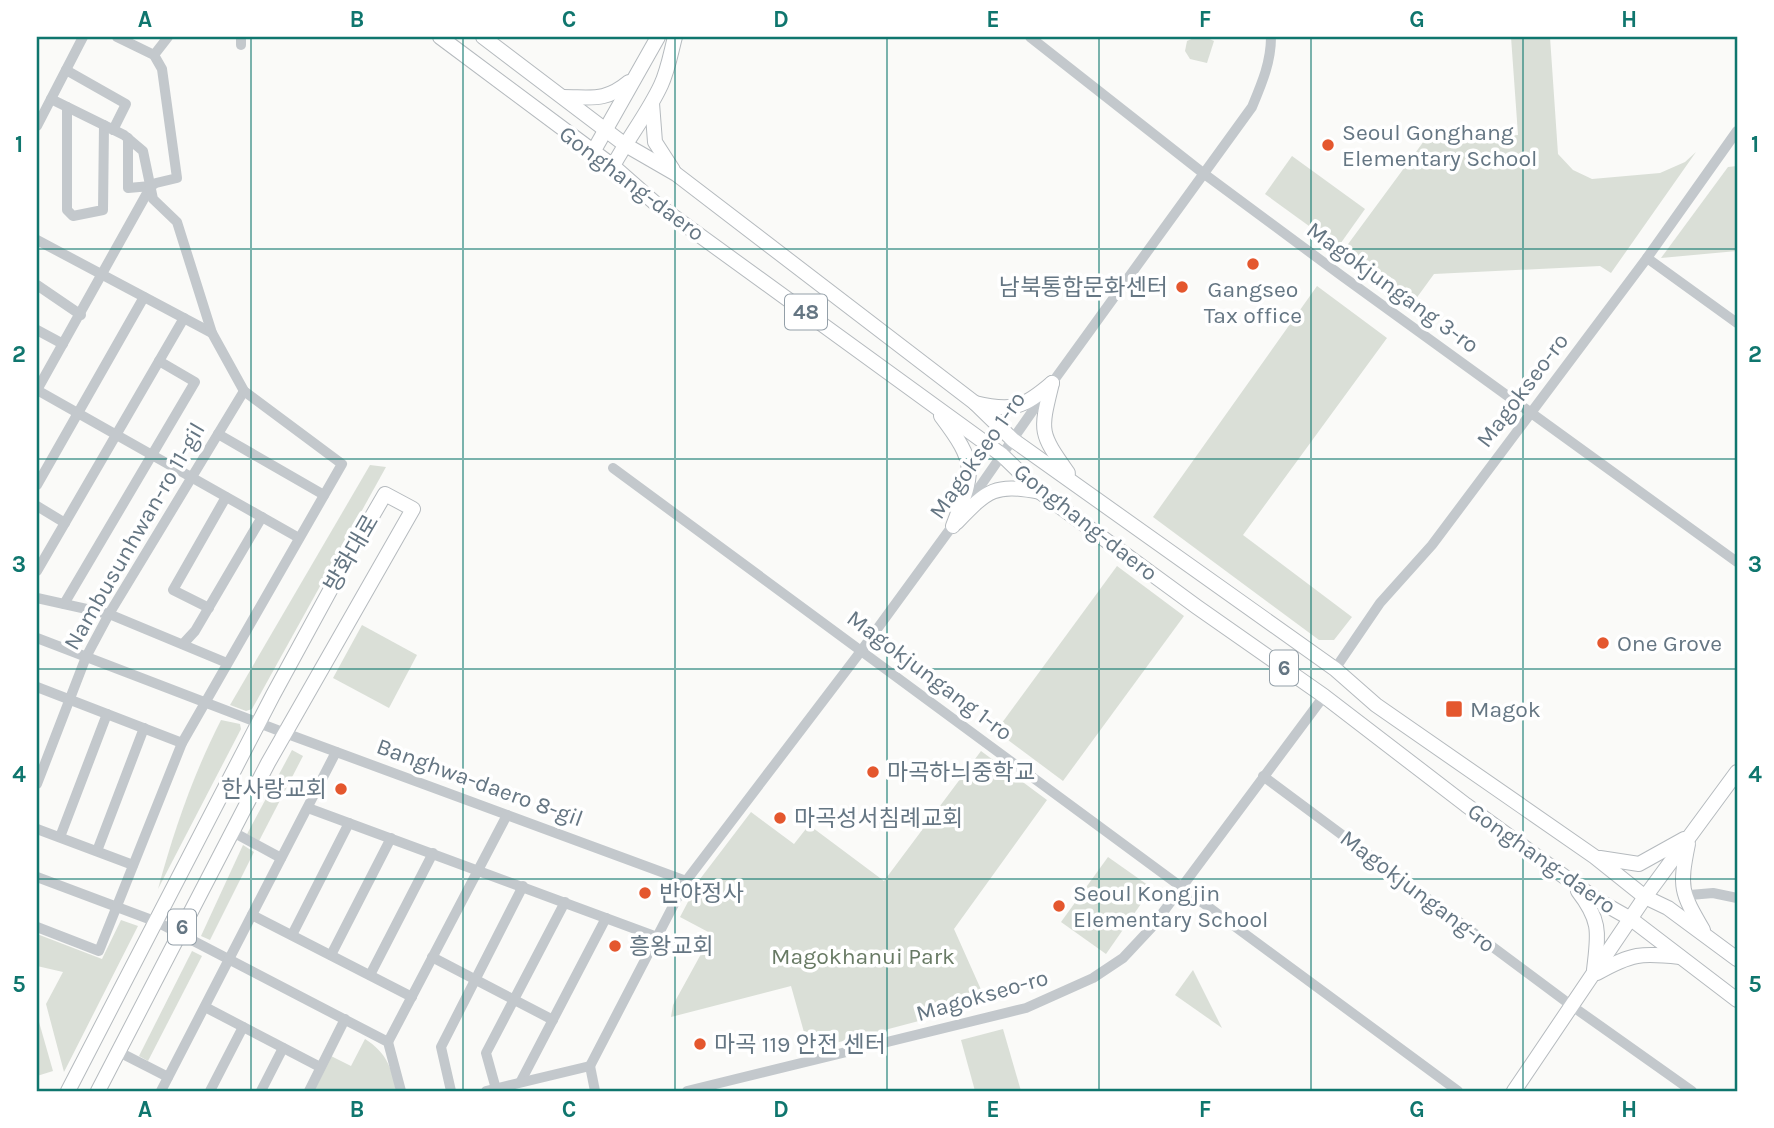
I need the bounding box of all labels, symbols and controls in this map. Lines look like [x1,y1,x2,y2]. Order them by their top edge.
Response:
text: A [138,6,152,33]
text: B [350,6,364,33]
text: C [562,6,576,33]
text: D [773,6,789,33]
text: E [986,6,1000,33]
text: F [1199,6,1211,33]
text: G [1409,6,1425,33]
text: H [1621,6,1637,33]
place label: Seoul Gonghang Elementary School [1342,119,1537,172]
street label: Gonghang-daero [554,120,710,247]
text: 1 [15,131,23,158]
text: 1 [1751,131,1759,158]
marker: Seoul Gonghang Elementary School [1320,137,1336,153]
street label: Magokjungang 3-ro [1301,216,1484,359]
marker: Gangseo Tax office [1245,256,1261,272]
place label: 남북통합문화센터 [999,274,1168,301]
place label: Gangseo Tax office [1204,276,1302,329]
marker: 남북통합문화센터 [1174,279,1190,295]
road number: 48 [785,294,827,330]
street label: Magokseo-ro [1471,328,1574,453]
text: 2 [12,341,26,368]
text: 2 [1748,341,1762,368]
street label: Magokseo 1-ro [924,386,1031,524]
street label: Nambusunhwan-ro 11-gil [58,418,211,655]
street label: Gonghang-daero [1009,458,1163,587]
street label: 방화대로 [319,510,384,597]
text: 3 [12,551,26,578]
text: 3 [1748,551,1762,578]
street label: Magokjungang 1-ro [842,604,1018,746]
place label: One Grove [1617,630,1722,657]
marker: One Grove [1595,635,1611,651]
road number: 6 [1270,650,1298,686]
place label: Magok [1470,696,1541,723]
marker: Magok [1444,699,1464,719]
street label: Banghwa-daero 8-gil [373,733,587,832]
place label: 마곡하늬중학교 [887,759,1035,786]
text: 4 [12,761,26,788]
text: 4 [1748,761,1762,788]
marker: 마곡하늬중학교 [865,764,881,780]
place label: 한사랑교회 [221,776,327,803]
marker: 한사랑교회 [333,781,349,797]
street label: Gonghang-daero [1462,797,1621,920]
place label: 마곡성서침례교회 [794,805,963,832]
marker: 마곡성서침례교회 [772,810,788,826]
street label: Magokjungang-ro [1335,824,1500,958]
place label: 반야정사 [659,880,744,907]
place label: Seoul Kongjin Elementary School [1073,880,1268,933]
marker: 반야정사 [637,885,653,901]
marker: Seoul Kongjin Elementary School [1051,898,1067,914]
road number: 6 [168,909,196,944]
place label: 흥왕교회 [629,933,714,960]
marker: 흥왕교회 [607,938,623,954]
park label: Magokhanui Park [771,943,955,970]
street label: Magokseo-ro [913,964,1051,1027]
text: 5 [12,971,26,998]
text: 5 [1748,971,1762,998]
place label: 마곡 119 안전 센터 [714,1031,886,1058]
marker: 마곡 119 안전 센터 [692,1036,708,1052]
text: A [138,1096,152,1123]
text: B [350,1096,364,1123]
text: C [562,1096,576,1123]
text: D [773,1096,789,1123]
text: E [986,1096,1000,1123]
text: F [1199,1096,1211,1123]
text: G [1409,1096,1425,1123]
text: H [1621,1096,1637,1123]

